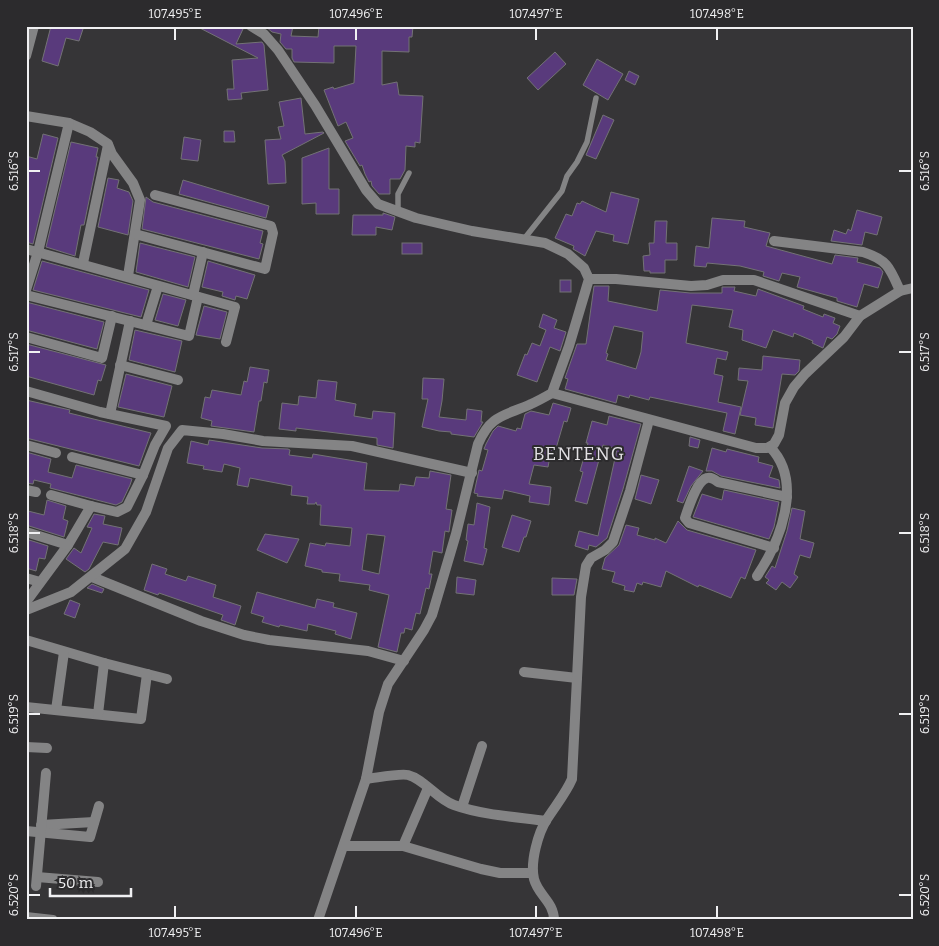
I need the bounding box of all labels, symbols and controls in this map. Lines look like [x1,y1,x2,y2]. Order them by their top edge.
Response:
text: 107.495°E [149,7,201,21]
text: 107.496°E [329,7,383,21]
text: 107.497°E [510,7,562,21]
text: 107.498°E [690,7,744,21]
text: 6.516°S [7,151,21,191]
text: 6.516°S [918,151,932,191]
text: 6.517°S [7,332,21,372]
text: 6.517°S [918,332,932,372]
district label: BENTENG [533,443,625,465]
text: 6.518°S [7,513,21,553]
text: 6.518°S [918,513,932,553]
text: 6.519°S [7,694,21,734]
text: 6.519°S [918,694,932,734]
scale bar [50,866,131,898]
text: 6.520°S [7,874,21,916]
text: 50 m [58,874,94,892]
text: 6.520°S [918,874,932,916]
text: 107.495°E [149,926,201,940]
text: 107.496°E [329,926,383,940]
text: 107.497°E [510,926,562,940]
text: 107.498°E [690,926,744,940]

